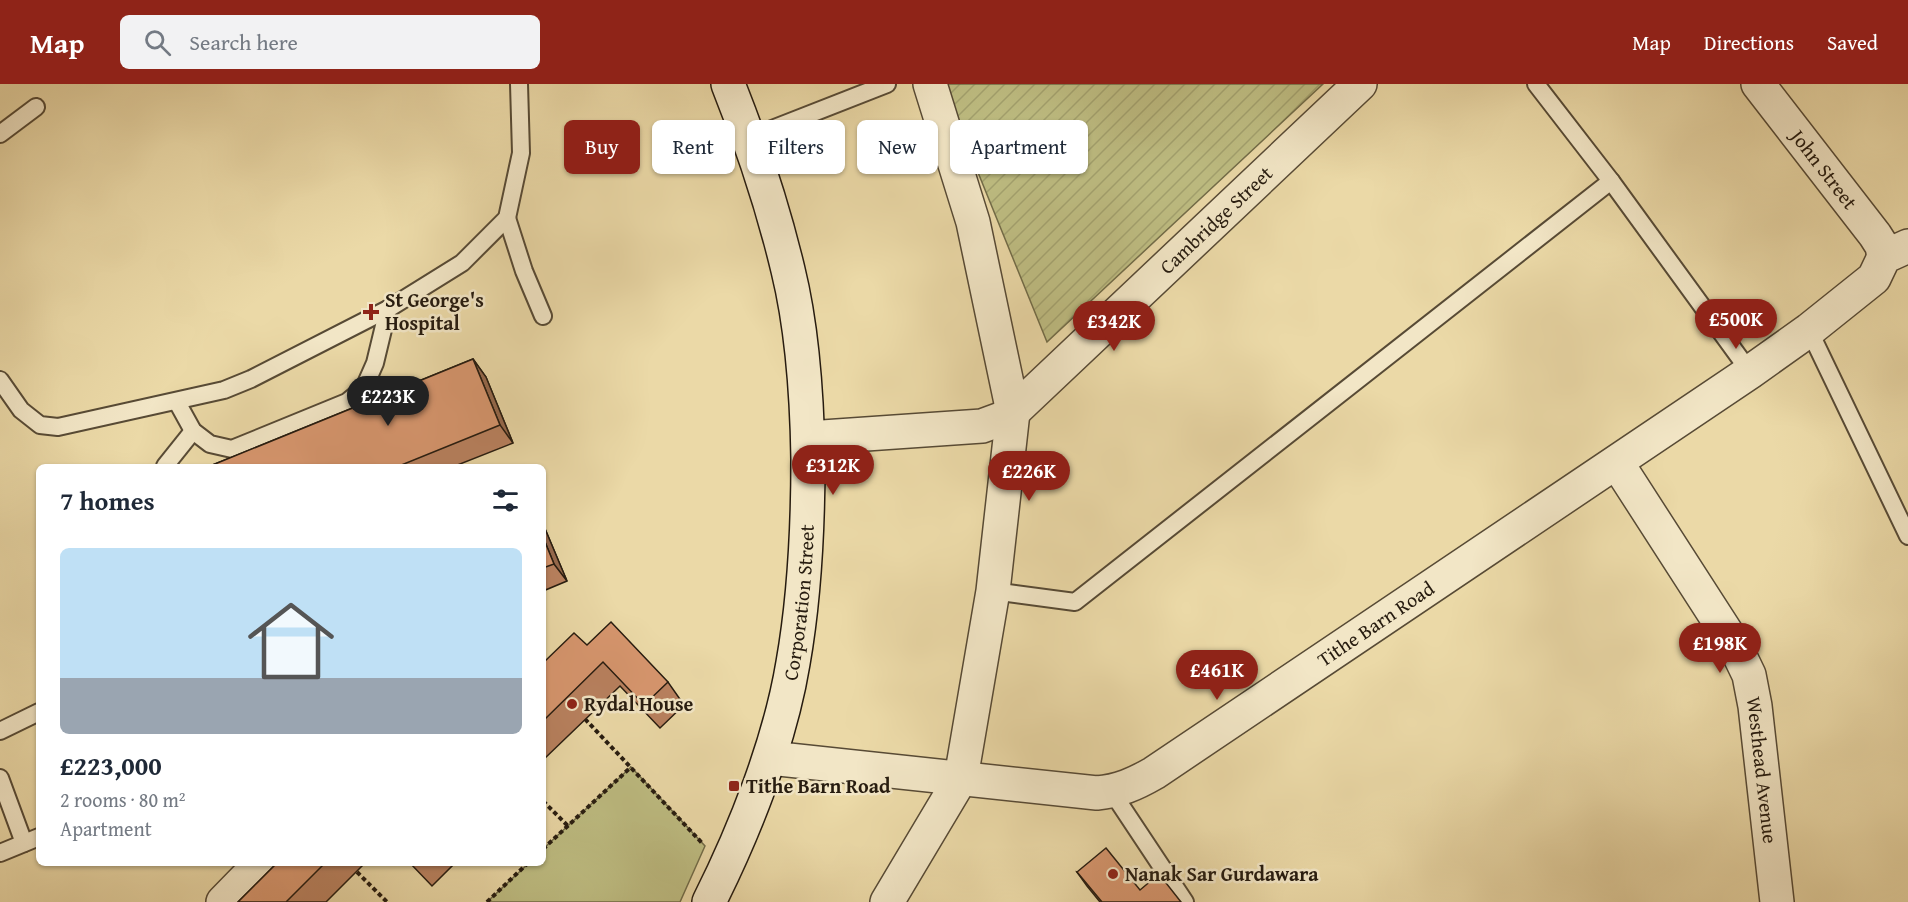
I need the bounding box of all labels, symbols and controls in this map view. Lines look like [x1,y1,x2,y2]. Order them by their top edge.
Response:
search box [120,15,540,69]
text: Map [30,22,84,63]
icon: search [141,26,174,59]
text: Search here [189,26,298,58]
text: Map [1632,27,1671,58]
text: Directions [1704,27,1794,58]
text: Saved [1827,27,1878,58]
chip: Buy [564,120,640,174]
chip: Rent [652,120,735,174]
chip: Filters [747,120,845,174]
chip: New [857,120,938,174]
chip: Apartment [950,120,1088,174]
street label: John Street [1782,121,1865,215]
street label: Cambridge Street [1153,159,1279,280]
place label: St George's Hospital [385,285,484,337]
pin: £500K [1694,299,1778,350]
pin: £342K [1072,301,1156,352]
marker: St George's Hospital [362,303,380,321]
text: £500K [1709,304,1763,333]
text: £342K [1087,306,1141,335]
pin: £223K [346,376,430,427]
text: £223K [361,381,415,410]
pin: £312K [791,445,875,496]
text: £312K [806,450,860,479]
pin: £226K [987,451,1071,502]
text: £226K [1002,456,1056,485]
text: 7 homes [60,481,155,520]
icon: filters [489,484,522,517]
street label: Corporation Street [775,524,821,683]
street label: Tithe Barn Road [1311,573,1440,673]
icon: home [237,587,345,695]
pin: £198K [1678,623,1762,674]
text: £198K [1693,628,1747,657]
pin: £461K [1175,650,1259,701]
text: £461K [1190,655,1244,684]
place label: Rydal House [584,689,694,718]
street label: Westhead Avenue [1740,694,1785,845]
marker: Rydal House [565,697,579,711]
text: £223,000 [60,746,162,785]
place label: Tithe Barn Road [746,771,891,800]
marker: Tithe Barn Road [727,779,741,793]
text: 2 rooms · 80 m² [60,785,186,814]
text: Apartment [60,814,152,843]
place label: Nanak Sar Gurdawara [1125,859,1319,888]
marker: Nanak Sar Gurdawara [1106,867,1120,881]

